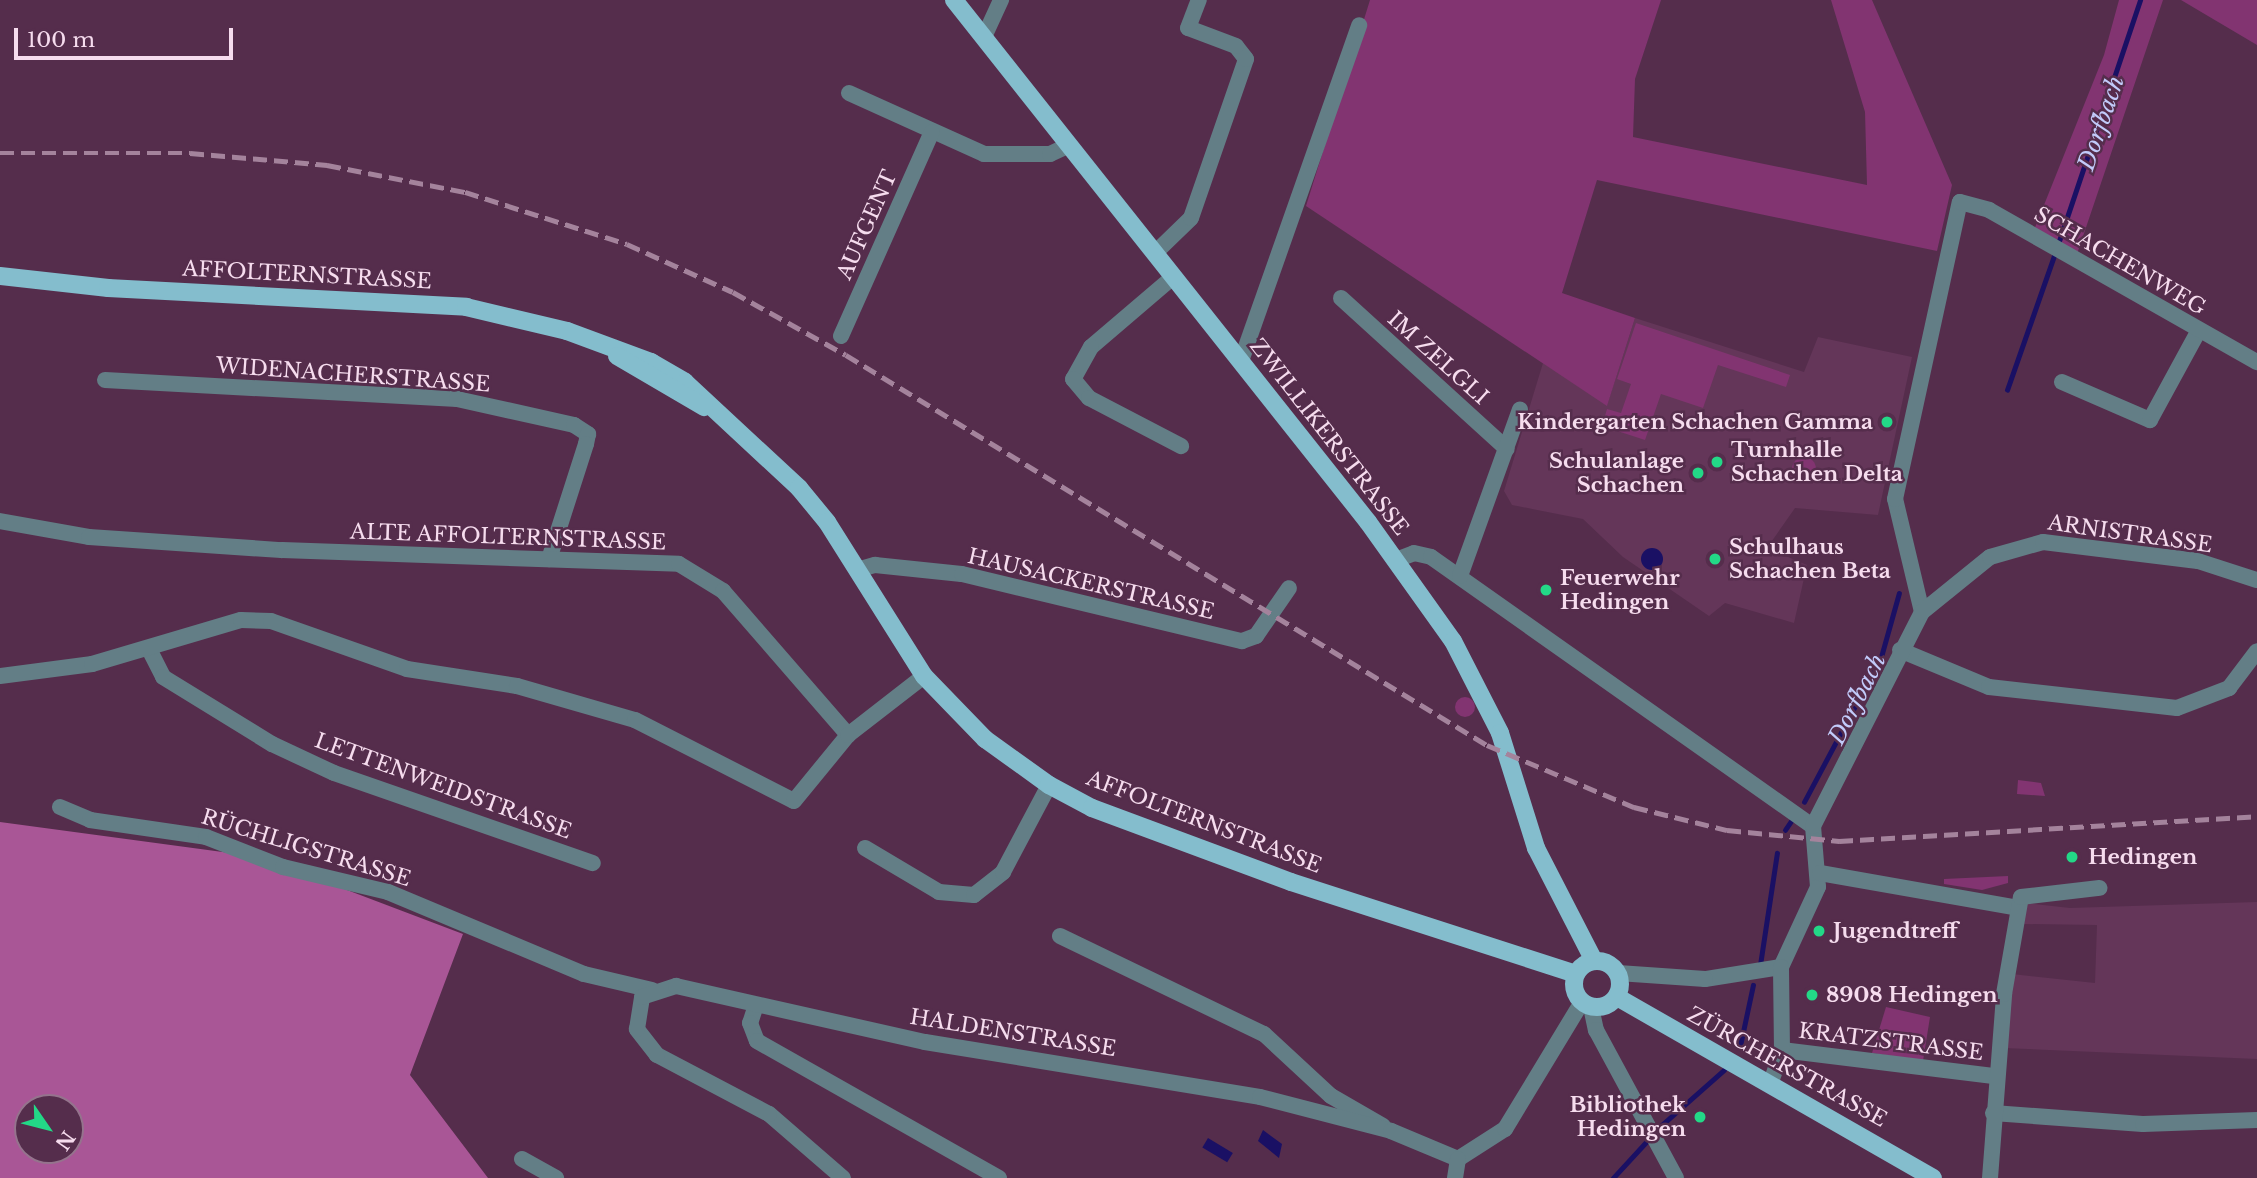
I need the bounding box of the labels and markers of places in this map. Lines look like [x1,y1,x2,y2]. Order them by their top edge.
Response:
place label: Kindergarten Schachen Gamma [1517,409,1873,435]
marker: Kindergarten Schachen Gamma [1879,414,1895,430]
place label: Turnhalle Schachen Delta [1731,437,1903,487]
place label: Schulanlage Schachen [1549,448,1684,498]
marker: Turnhalle Schachen Delta [1709,454,1725,470]
marker: Schulanlage Schachen [1690,465,1706,481]
place label: Schulhaus Schachen Beta [1729,534,1891,584]
marker: Schulhaus Schachen Beta [1707,551,1723,567]
place label: Feuerwehr Hedingen [1560,565,1680,615]
marker: Feuerwehr Hedingen [1538,582,1554,598]
place label: Hedingen [2088,844,2197,870]
marker: Hedingen [2062,847,2082,867]
place label: Jugendtreff [1833,918,1958,944]
marker: Jugendtreff [1811,923,1827,939]
place label: 8908 Hedingen [1826,982,1998,1008]
marker: 8908 Hedingen [1804,987,1820,1003]
place label: Bibliothek Hedingen [1569,1092,1686,1142]
marker: Bibliothek Hedingen [1692,1109,1708,1125]

